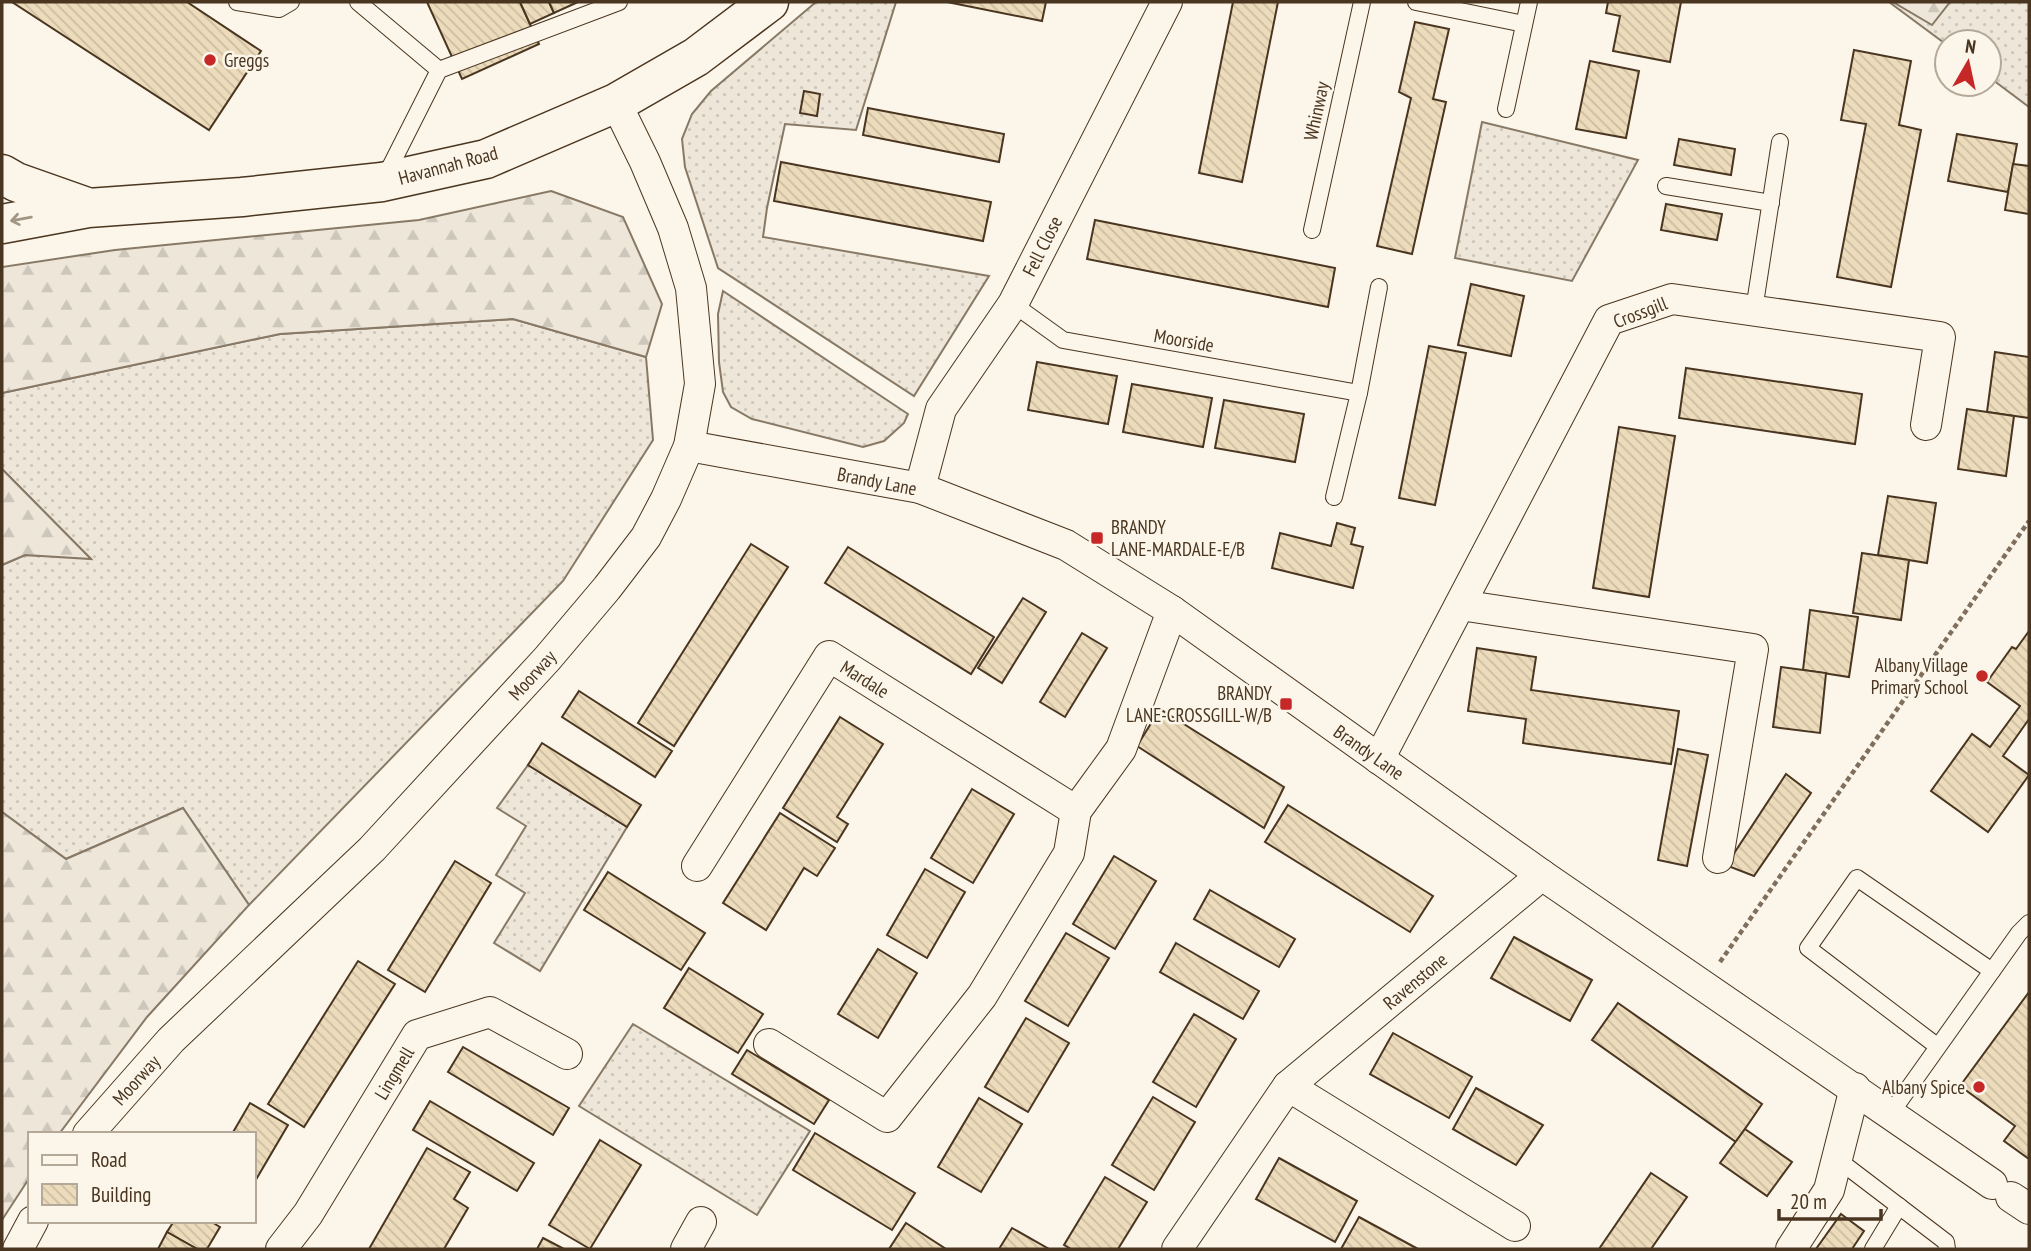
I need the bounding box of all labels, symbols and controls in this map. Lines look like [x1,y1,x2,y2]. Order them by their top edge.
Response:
north arrow [1933,28,2003,98]
text: N [1964,34,1978,59]
place label: Greggs [224,48,269,72]
marker: Greggs [202,52,218,68]
street label: Whinway [1298,79,1334,143]
street label: Havannah Road [396,140,500,190]
street label: Fell Close [1017,212,1067,280]
one-way arrow [10,213,32,226]
street label: Crossgill [1610,291,1671,333]
street label: Moorside [1152,323,1216,357]
street label: Brandy Lane [835,462,919,500]
place label: BRANDY LANE-MARDALE-E/B [1111,515,1245,561]
marker: BRANDY LANE-MARDALE-E/B [1089,530,1105,546]
street label: Moorway [503,644,561,705]
place label: Albany Village Primary School [1871,653,1969,699]
street label: Mardale [836,655,894,703]
marker: Albany Village Primary School [1974,668,1990,684]
place label: BRANDY LANE-CROSSGILL-W/B [1126,681,1272,727]
marker: BRANDY LANE-CROSSGILL-W/B [1278,696,1294,712]
street label: Brandy Lane [1329,719,1409,785]
street label: Ravenstone [1378,947,1452,1015]
street label: Lingmell [369,1042,419,1104]
street label: Moorway [107,1049,165,1110]
place label: Albany Spice [1882,1075,1965,1099]
marker: Albany Spice [1971,1079,1987,1095]
legend [28,1132,256,1223]
text: Road [91,1146,127,1173]
scale bar [1779,1178,1881,1222]
text: Building [91,1181,151,1208]
text: 20 m [1790,1188,1827,1215]

